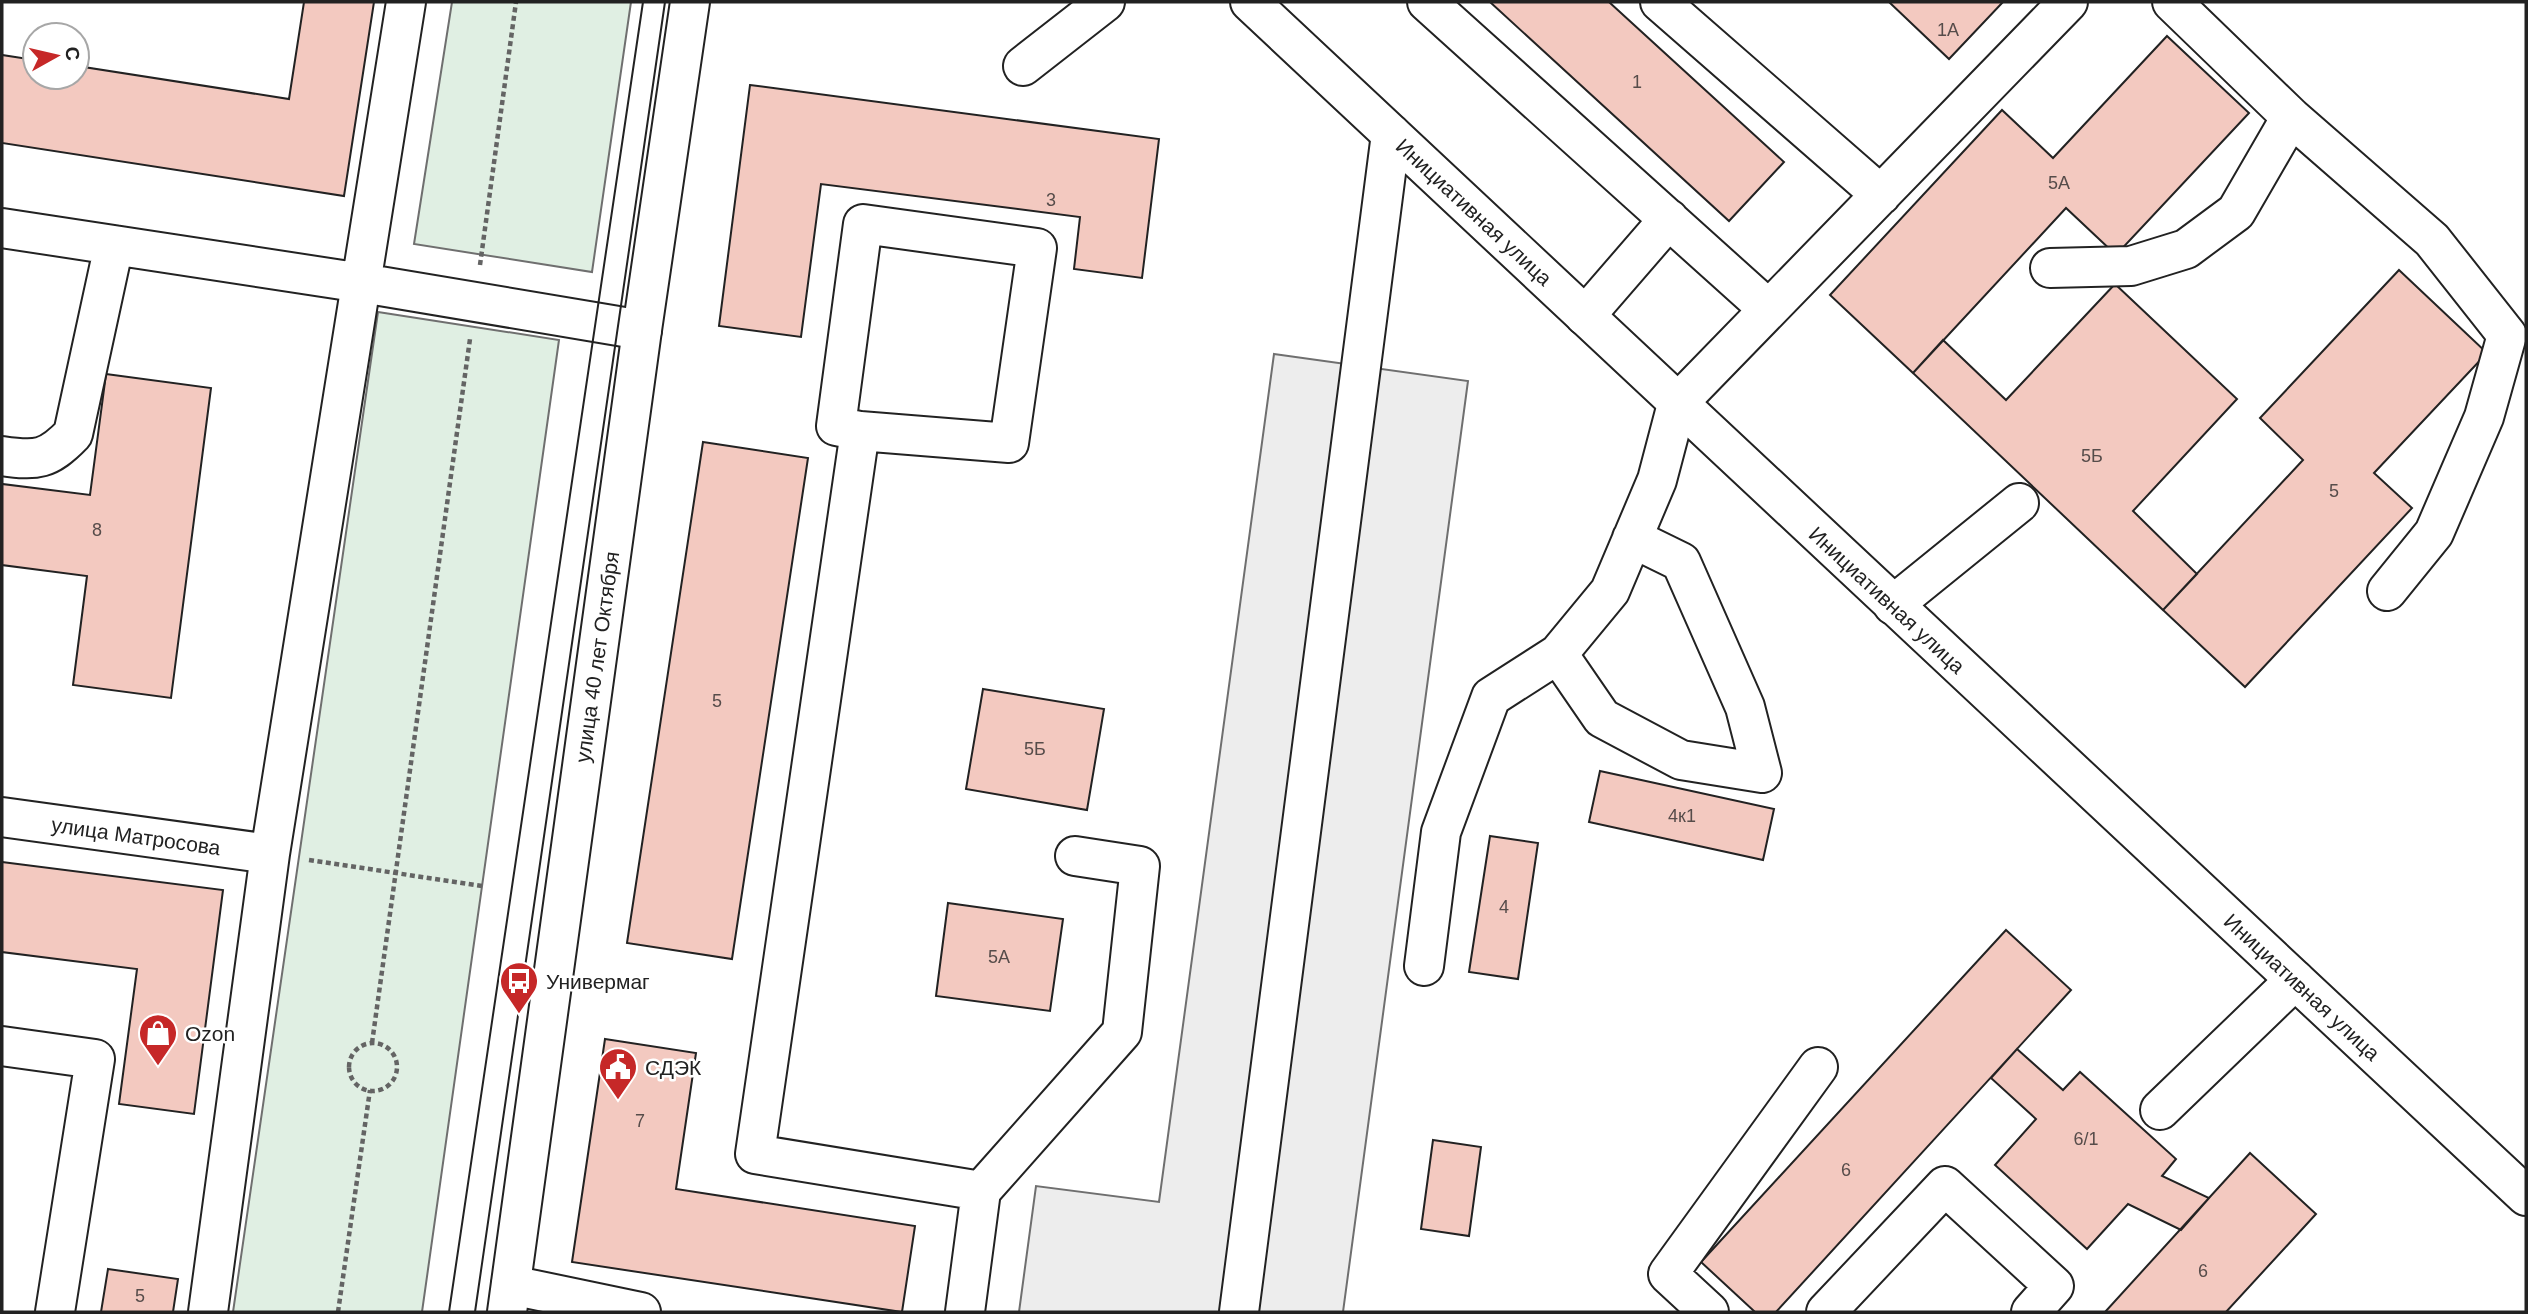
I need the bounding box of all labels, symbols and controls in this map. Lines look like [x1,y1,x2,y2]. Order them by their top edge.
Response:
house number: 1А [1937,20,1959,40]
north arrow [21,21,91,91]
text: С [61,45,84,62]
house number: 1 [1632,72,1642,92]
street label: Инициативная улица [1392,134,1557,290]
house number: 5А [2048,173,2070,193]
house number: 3 [1046,190,1056,210]
house number: 5Б [2081,446,2103,466]
house number: 5 [2329,481,2339,501]
house number: 8 [92,520,102,540]
street label: Инициативная улица [1805,522,1970,678]
street label: улица 40 лет Октября [571,550,623,764]
house number: 5 [712,691,722,711]
house number: 5Б [1024,739,1046,759]
house number: 4к1 [1668,806,1696,826]
street label: улица Матросова [50,813,222,859]
house number: 4 [1499,897,1509,917]
street label: Инициативная улица [2220,909,2385,1065]
house number: 5А [988,947,1010,967]
bus stop icon: Универмаг [498,960,540,1015]
place label: Универмаг [546,970,650,993]
shop icon: Ozon [137,1012,179,1067]
place label: Ozon [185,1022,235,1045]
public building icon: СДЭК [597,1046,639,1101]
place label: СДЭК [645,1056,702,1079]
house number: 7 [635,1111,645,1131]
house number: 6/1 [2073,1129,2099,1149]
house number: 6 [1841,1160,1851,1180]
house number: 6 [2198,1261,2208,1281]
house number: 5 [135,1286,145,1306]

